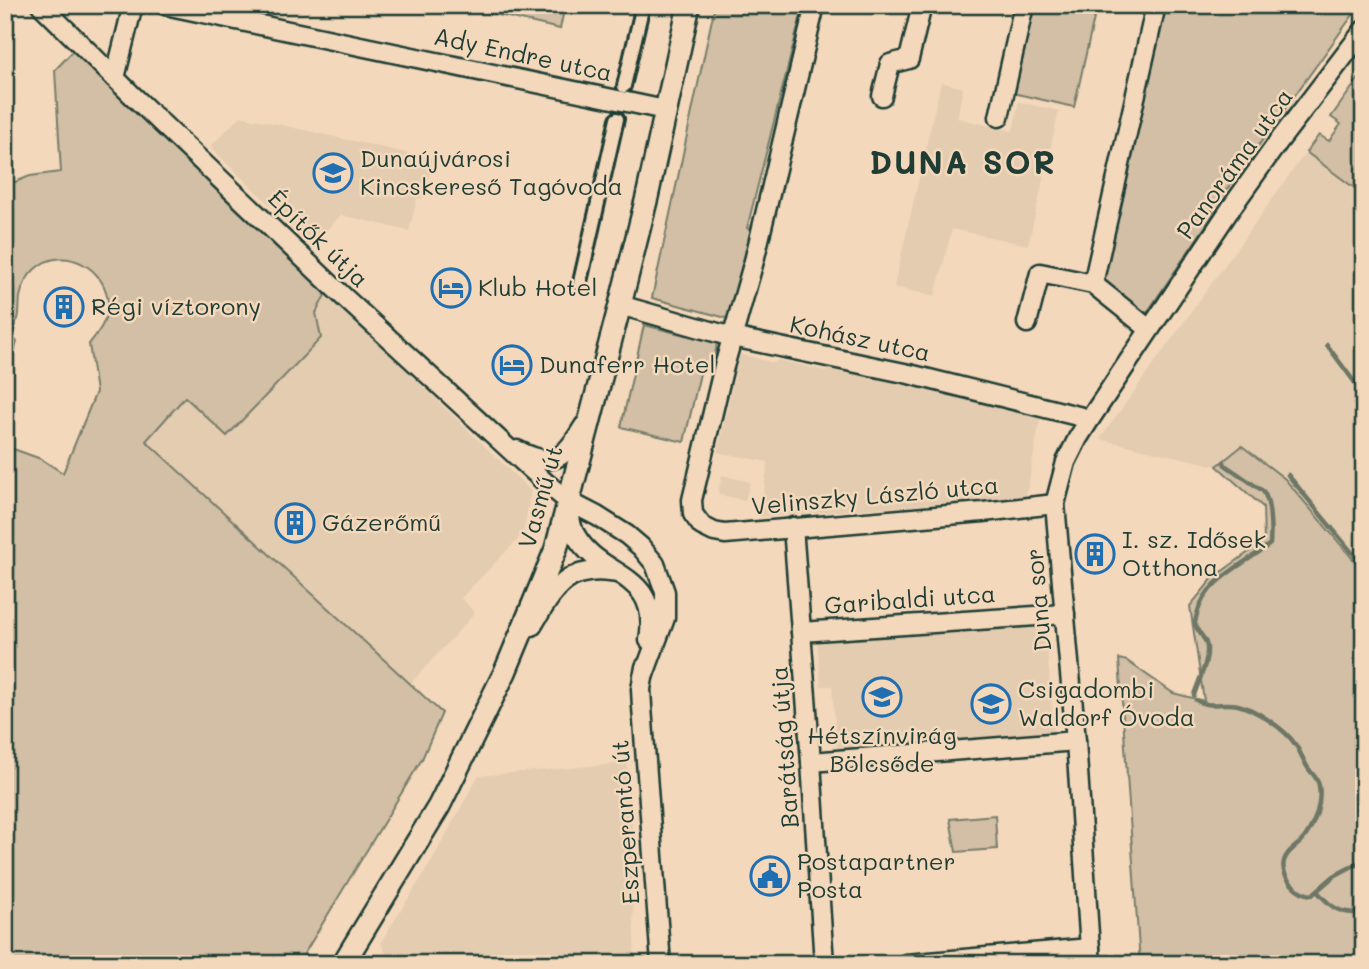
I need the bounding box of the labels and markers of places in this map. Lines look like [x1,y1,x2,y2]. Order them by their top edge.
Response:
place label: Dunaújvárosi Kincskereső Tagóvoda [360,142,623,201]
school or university icon: Dunaújvárosi Kincskereső Tagóvoda [312,152,354,194]
hotel icon: Klub Hotel [430,267,472,309]
place label: Klub Hotel [478,271,597,302]
building icon: Régi víztorony [43,286,85,328]
place label: Régi víztorony [91,290,261,321]
hotel icon: Dunaferr Hotel [491,344,533,386]
place label: Dunaferr Hotel [539,348,716,379]
building icon: Gázerőmű [274,502,316,544]
place label: Gázerőmű [322,506,441,537]
place label: I. sz. Idősek Otthona [1122,523,1266,582]
building icon: I. sz. Idősek Otthona [1074,533,1116,575]
place label: Csigadombi Waldorf Óvoda [1018,673,1195,732]
school or university icon: Hétszínvirág Bölcsőde [861,676,903,718]
school or university icon: Csigadombi Waldorf Óvoda [970,683,1012,725]
place label: Hétszínvirág Bölcsőde [807,719,957,778]
place label: Postapartner Posta [797,845,956,904]
public building icon: Postapartner Posta [749,855,791,897]

